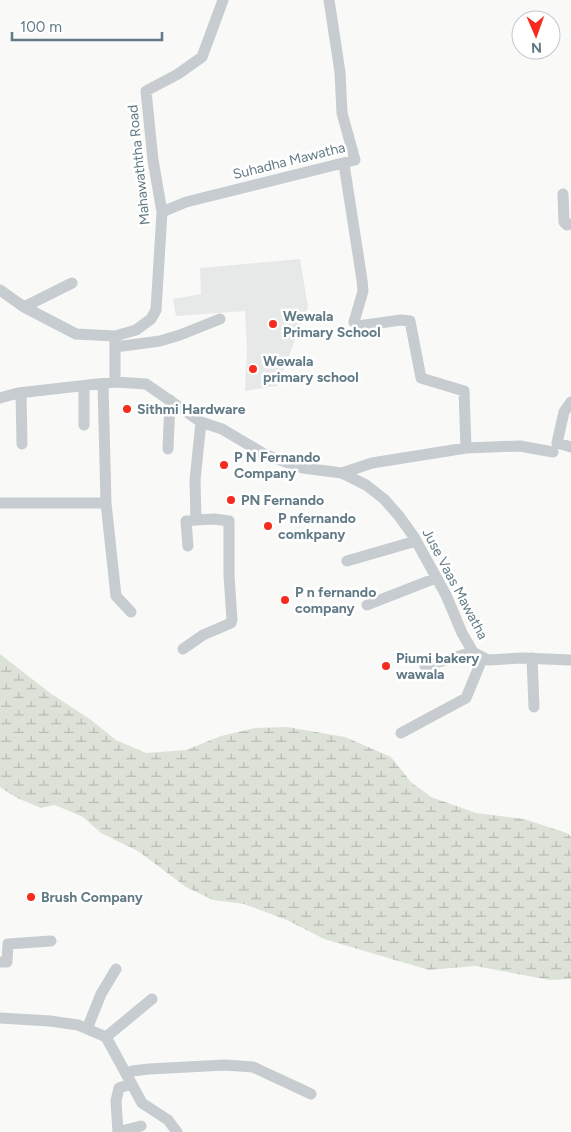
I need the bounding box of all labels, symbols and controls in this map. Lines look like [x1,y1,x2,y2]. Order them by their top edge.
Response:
scale bar [12,10,162,42]
north arrow [511,10,561,60]
text: 100 m [20,18,62,36]
text: N [531,39,542,56]
street label: Mahawaththa Road [124,104,154,226]
street label: Suhadha Mawatha [231,139,347,183]
place label: Wewala Primary School [283,308,381,341]
marker: Wewala Primary School [267,318,279,330]
place label: Wewala primary school [263,353,359,386]
marker: Wewala primary school [247,363,259,375]
place label: Sithmi Hardware [137,401,246,418]
marker: Sithmi Hardware [121,403,133,415]
place label: P N Fernando Company [234,449,320,482]
marker: P N Fernando Company [218,459,230,471]
place label: PN Fernando [241,492,324,509]
marker: PN Fernando [225,494,237,506]
place label: P nfernando comkpany [278,510,356,543]
marker: P nfernando comkpany [262,520,274,532]
street label: Juse Vaas Mawatha [419,526,491,642]
place label: P n fernando company [295,584,376,617]
marker: P n fernando company [279,594,291,606]
place label: Piumi bakery wawala [396,650,480,683]
marker: Piumi bakery wawala [380,660,392,672]
place label: Brush Company [41,889,144,906]
marker: Brush Company [25,891,37,903]

